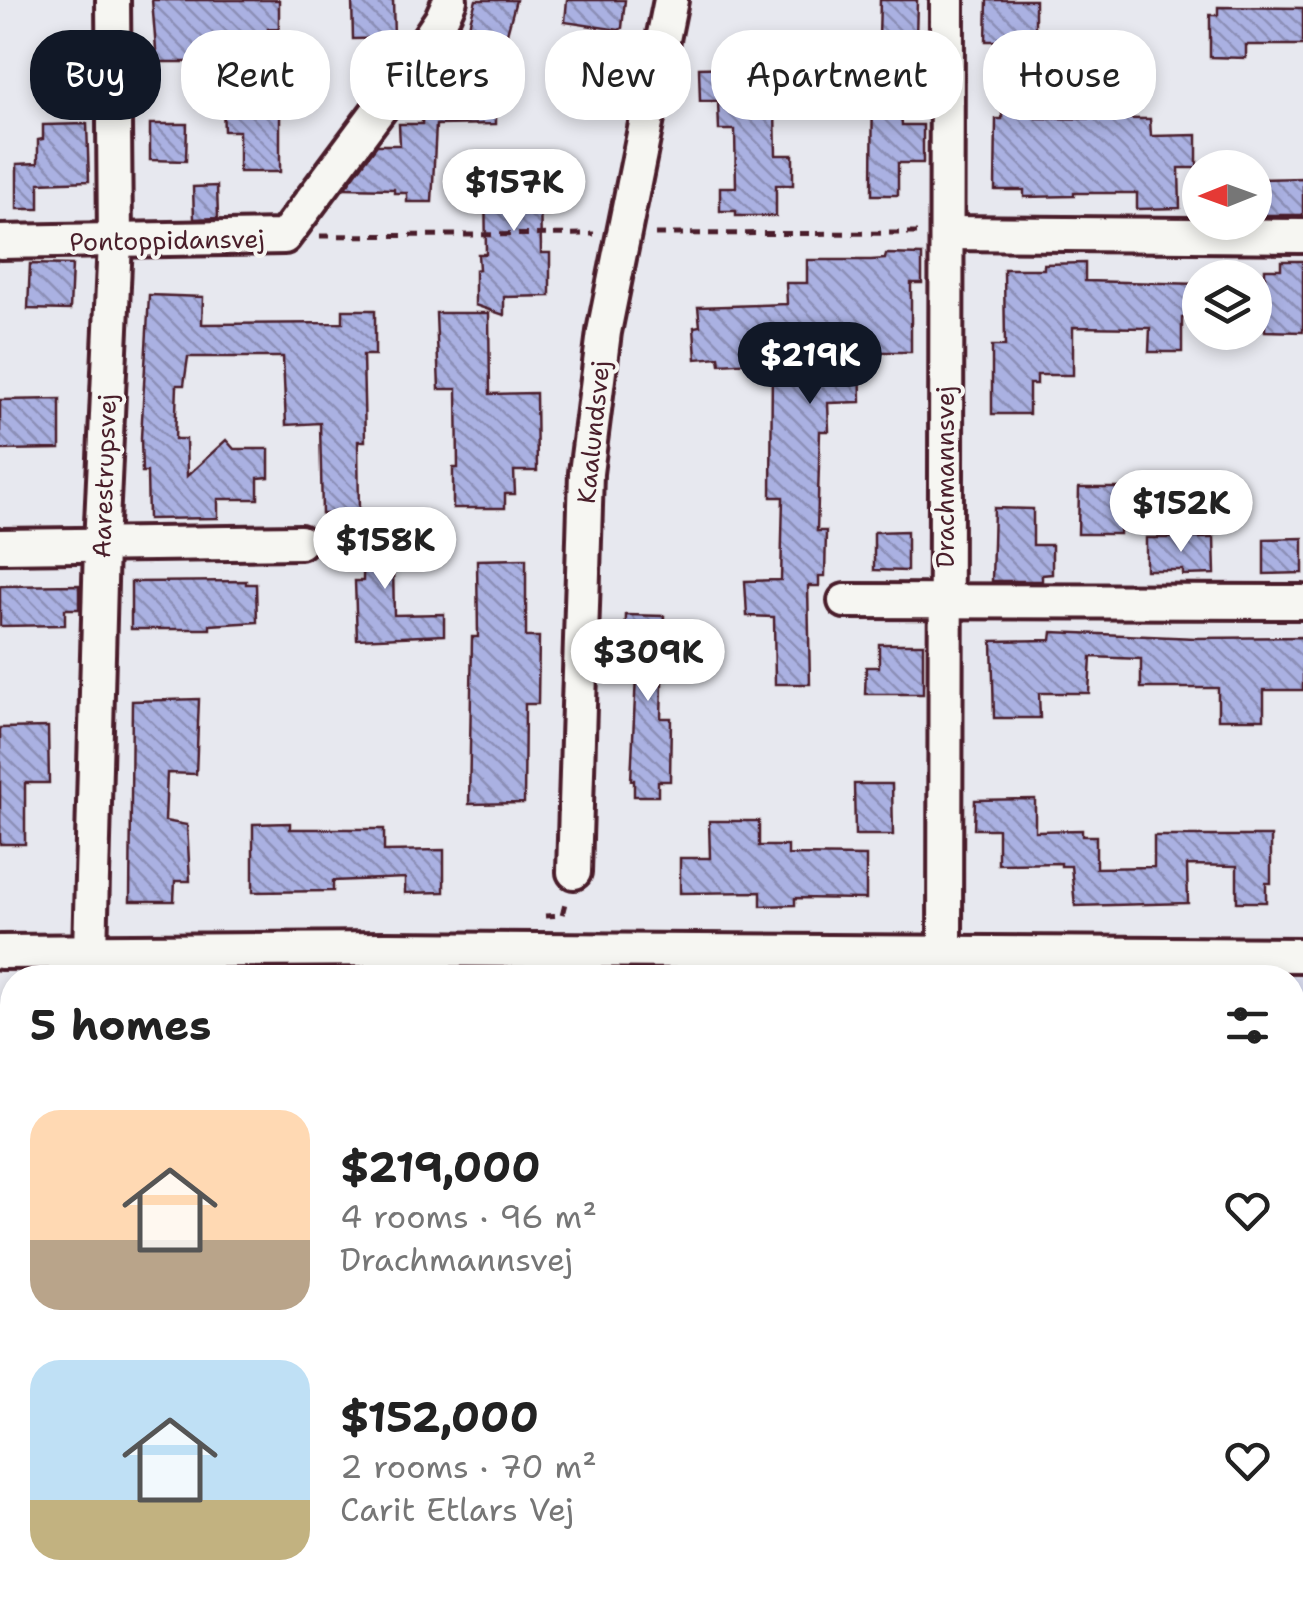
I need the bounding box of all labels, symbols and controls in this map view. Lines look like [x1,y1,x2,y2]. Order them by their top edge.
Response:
chip: Buy [30,30,161,120]
chip: Rent [181,30,330,120]
chip: Filters [350,30,525,120]
chip: New [545,30,691,120]
chip: Apartment [711,30,963,120]
chip: House [983,30,1156,120]
pin: $157K [444,149,584,234]
north arrow [1182,150,1272,240]
map controls [1182,150,1272,350]
text: $157K [464,160,564,203]
street label: Pontoppidansvej [69,221,265,259]
button: layers [1182,260,1272,350]
pin: $219K [740,322,880,407]
text: $219K [760,333,860,376]
street label: Kaalundsvej [569,359,617,505]
street label: Drachmannsvej [928,386,962,568]
street label: Aarestrupsvej [84,393,124,559]
pin: $152K [1111,470,1251,555]
text: $152K [1132,481,1230,524]
pin: $158K [315,507,455,592]
text: $158K [335,518,435,561]
pin: $309K [578,619,718,704]
text: $309K [593,630,703,673]
text: 5 homes [30,997,211,1053]
icon: filters [1220,998,1275,1053]
text: $219,000 [340,1139,541,1195]
icon: home [110,1150,230,1270]
icon: heart [1220,1183,1275,1238]
text: 4 rooms · 96 m² [340,1195,597,1238]
text: Drachmannsvej [340,1238,573,1281]
text: $152,000 [340,1389,539,1445]
icon: home [110,1400,230,1520]
icon: heart [1220,1433,1275,1488]
text: 2 rooms · 70 m² [340,1445,597,1488]
text: Carit Etlars Vej [340,1488,574,1531]

